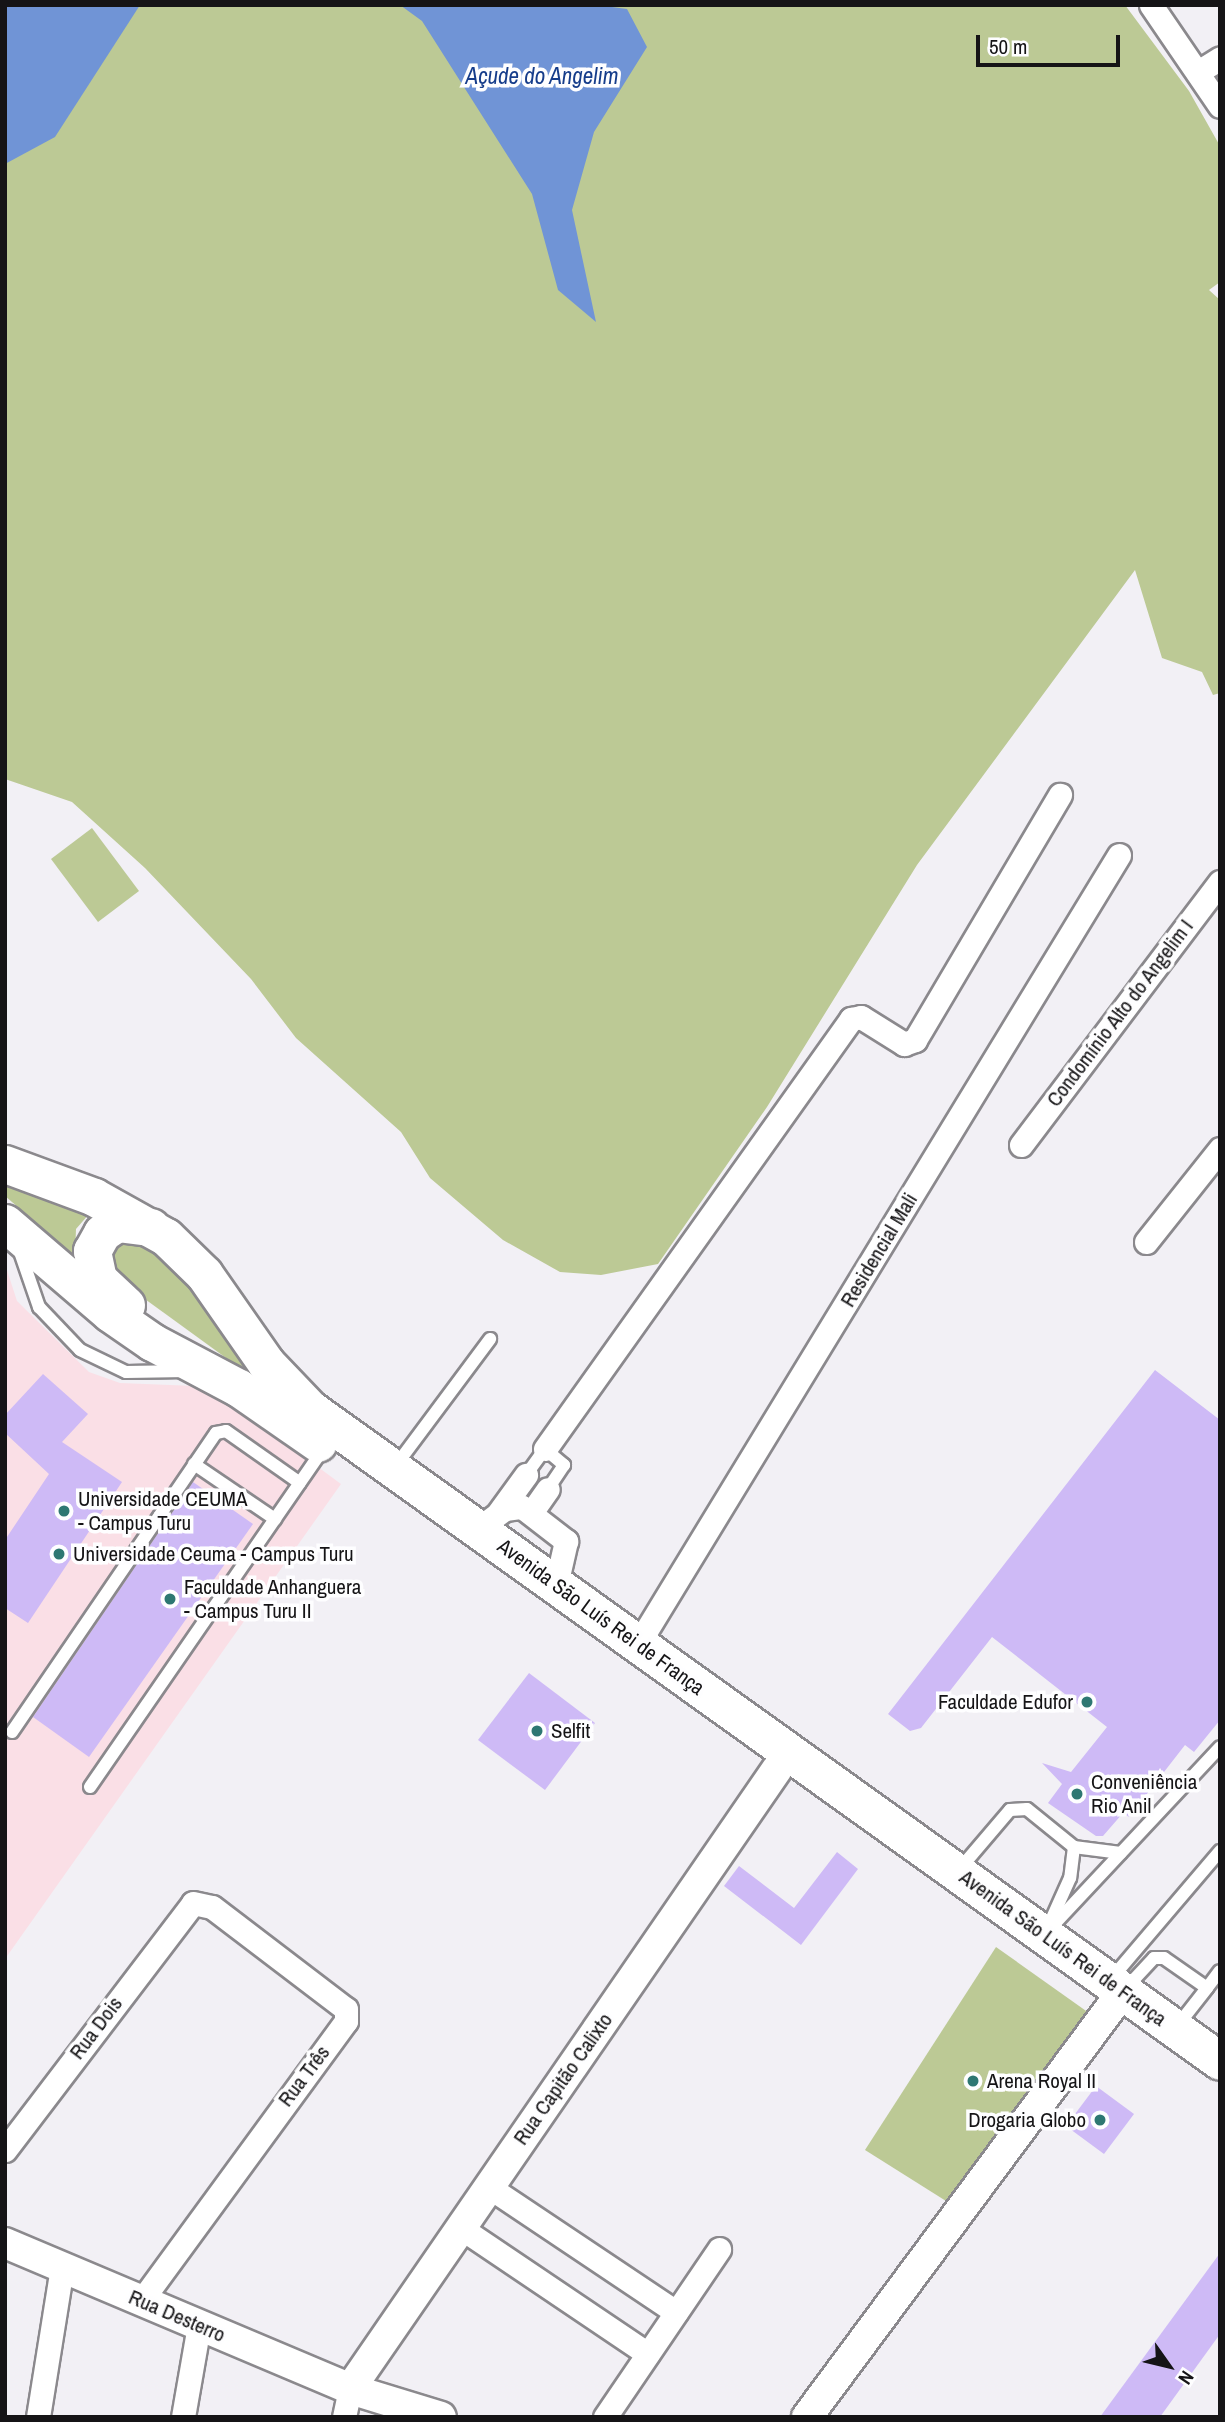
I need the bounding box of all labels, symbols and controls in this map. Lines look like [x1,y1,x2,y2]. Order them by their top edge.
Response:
scale bar [980,21,1124,65]
text: 50 m [989,32,1027,61]
water label: Açude do Angelim [465,62,619,90]
street label: Condomínio Alto do Angelim I [1041,914,1199,1112]
street label: Residencial Mali [835,1189,923,1311]
place label: Universidade CEUMA - Campus Turu [78,1486,247,1536]
marker: Universidade CEUMA - Campus Turu [56,1503,72,1519]
street label: Avenida São Luís Rei de França [493,1533,709,1701]
place label: Universidade Ceuma - Campus Turu [73,1541,354,1567]
marker: Universidade Ceuma - Campus Turu [51,1546,67,1562]
place label: Faculdade Anhanguera - Campus Turu II [184,1574,362,1624]
marker: Faculdade Anhanguera - Campus Turu II [162,1591,178,1607]
place label: Faculdade Edufor [938,1689,1073,1715]
marker: Faculdade Edufor [1079,1694,1095,1710]
place label: Selfit [551,1718,590,1744]
marker: Selfit [529,1723,545,1739]
place label: Conveniência Rio Anil [1091,1769,1197,1819]
marker: Conveniência Rio Anil [1069,1786,1085,1802]
street label: Avenida São Luís Rei de França [955,1864,1171,2032]
street label: Rua Dois [64,1992,128,2064]
street label: Rua Capitão Calixto [508,2008,618,2150]
street label: Rua Três [273,2040,335,2112]
place label: Arena Royal II [987,2068,1096,2094]
marker: Arena Royal II [965,2073,981,2089]
place label: Drogaria Globo [968,2107,1086,2133]
marker: Drogaria Globo [1092,2112,1108,2128]
street label: Rua Desterro [125,2284,229,2348]
north arrow [1134,2331,1204,2401]
text: N [1172,2366,1200,2390]

